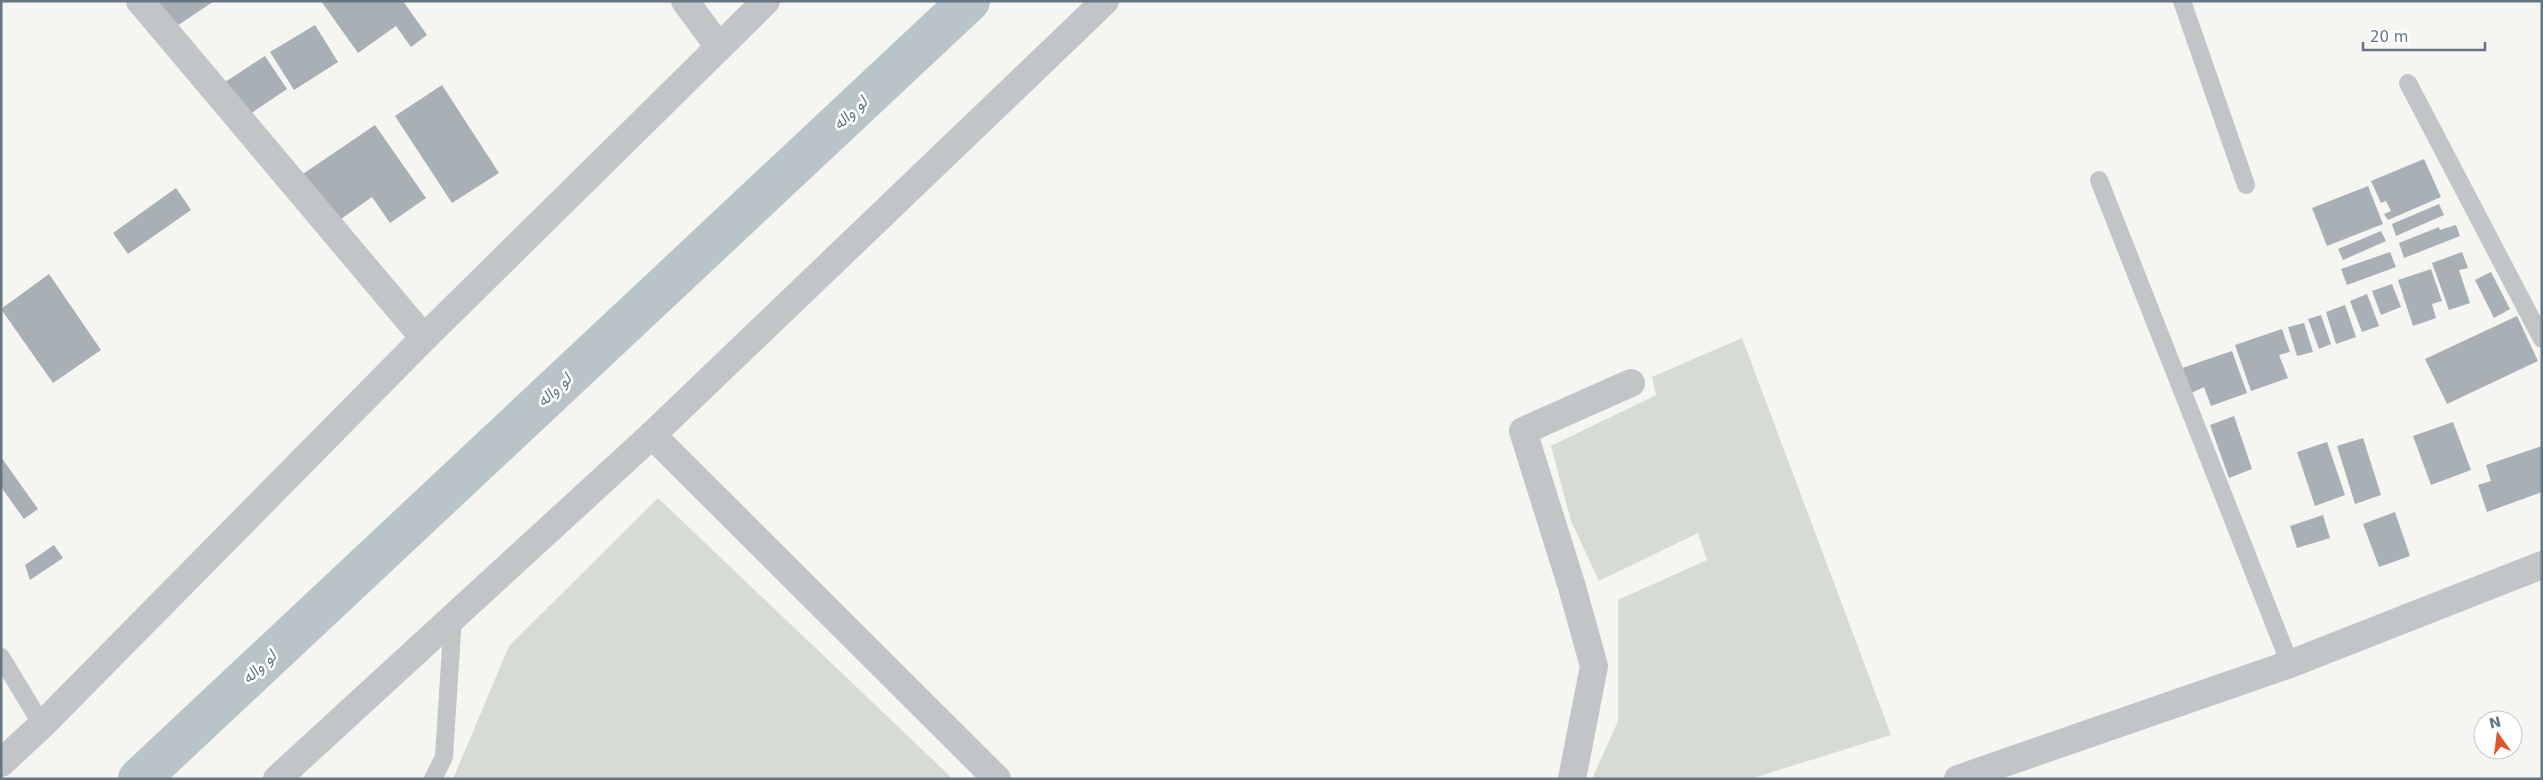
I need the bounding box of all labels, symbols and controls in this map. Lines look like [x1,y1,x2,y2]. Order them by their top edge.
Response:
scale bar [2363,20,2486,52]
text: 20 m [2370,28,2408,46]
water label: لو واله [829,91,872,133]
water label: لو واله [533,368,576,410]
water label: لو واله [238,645,281,687]
north arrow [2473,710,2523,760]
text: N [2487,713,2502,732]

